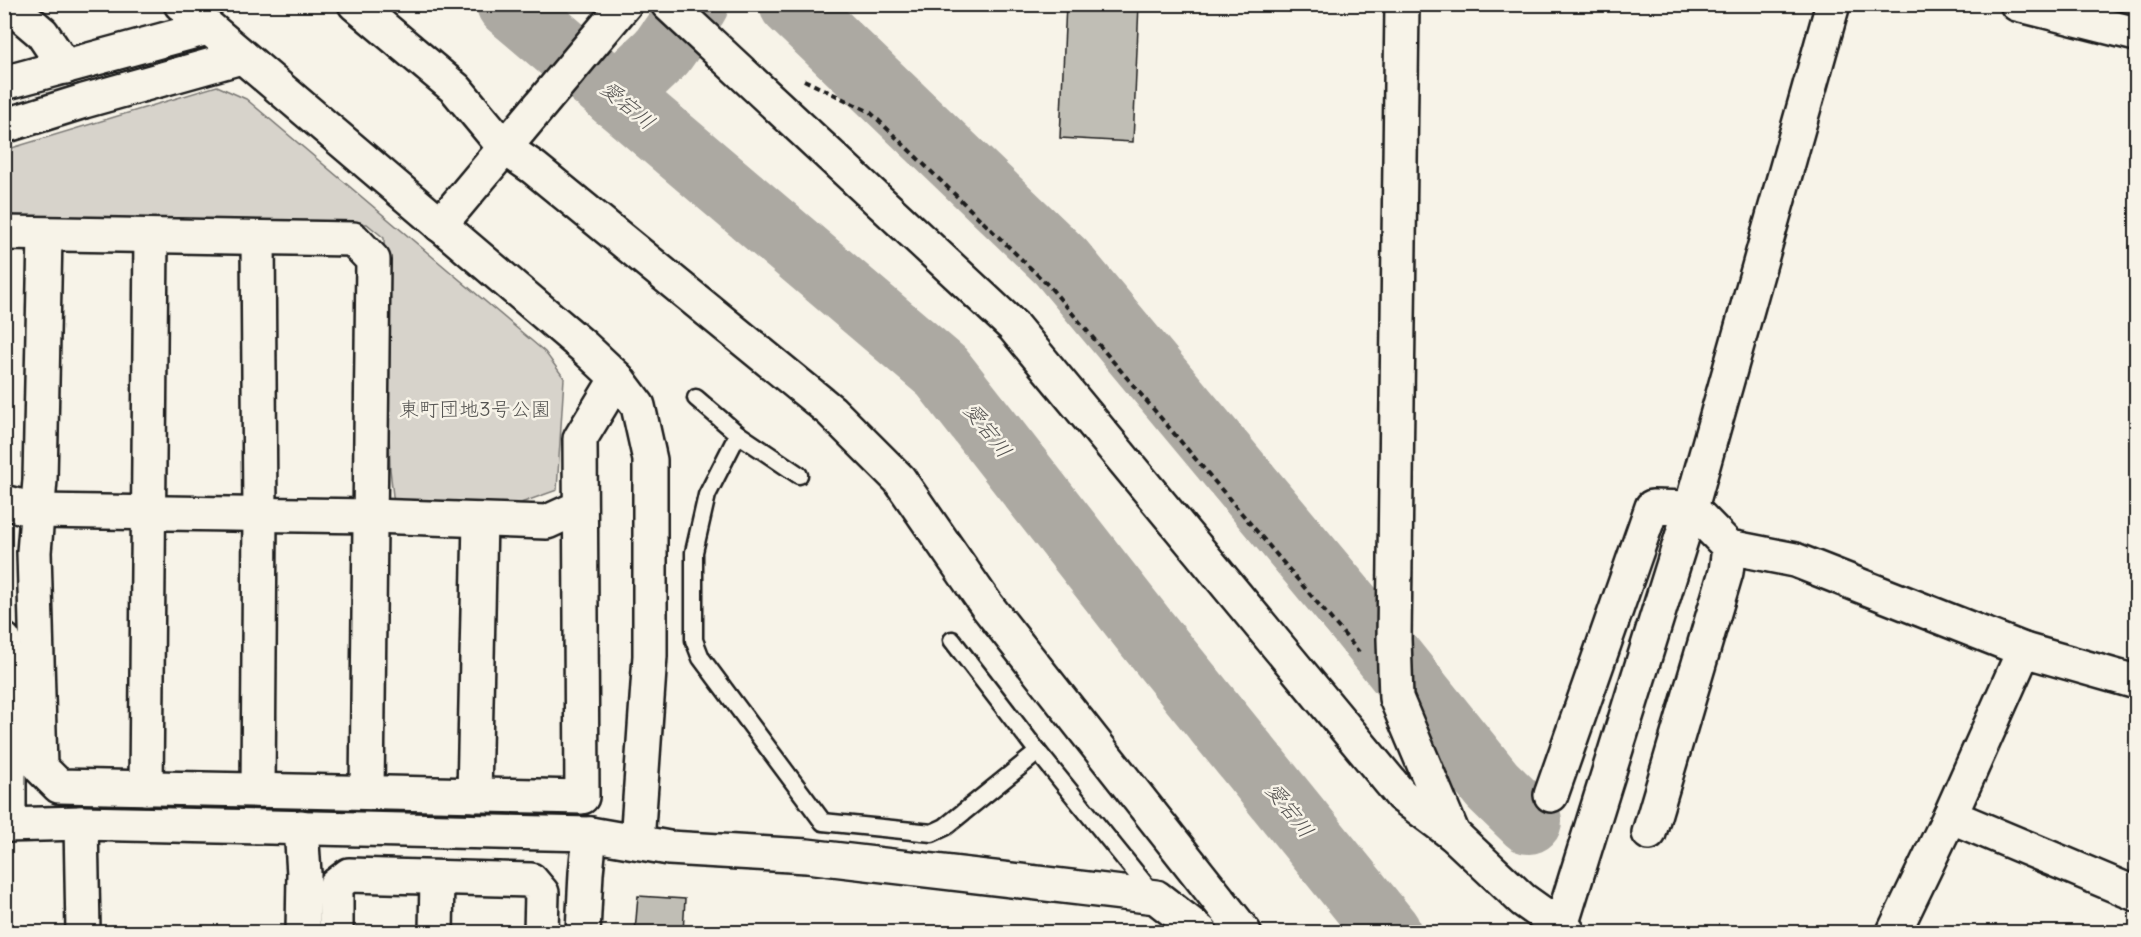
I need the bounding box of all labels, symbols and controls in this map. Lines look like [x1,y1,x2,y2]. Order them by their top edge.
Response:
water label: 愛宕川 [595,74,661,136]
park label: 東町団地3号公園 [399,396,551,421]
water label: 愛宕川 [958,397,1018,463]
water label: 愛宕川 [1260,777,1320,843]

